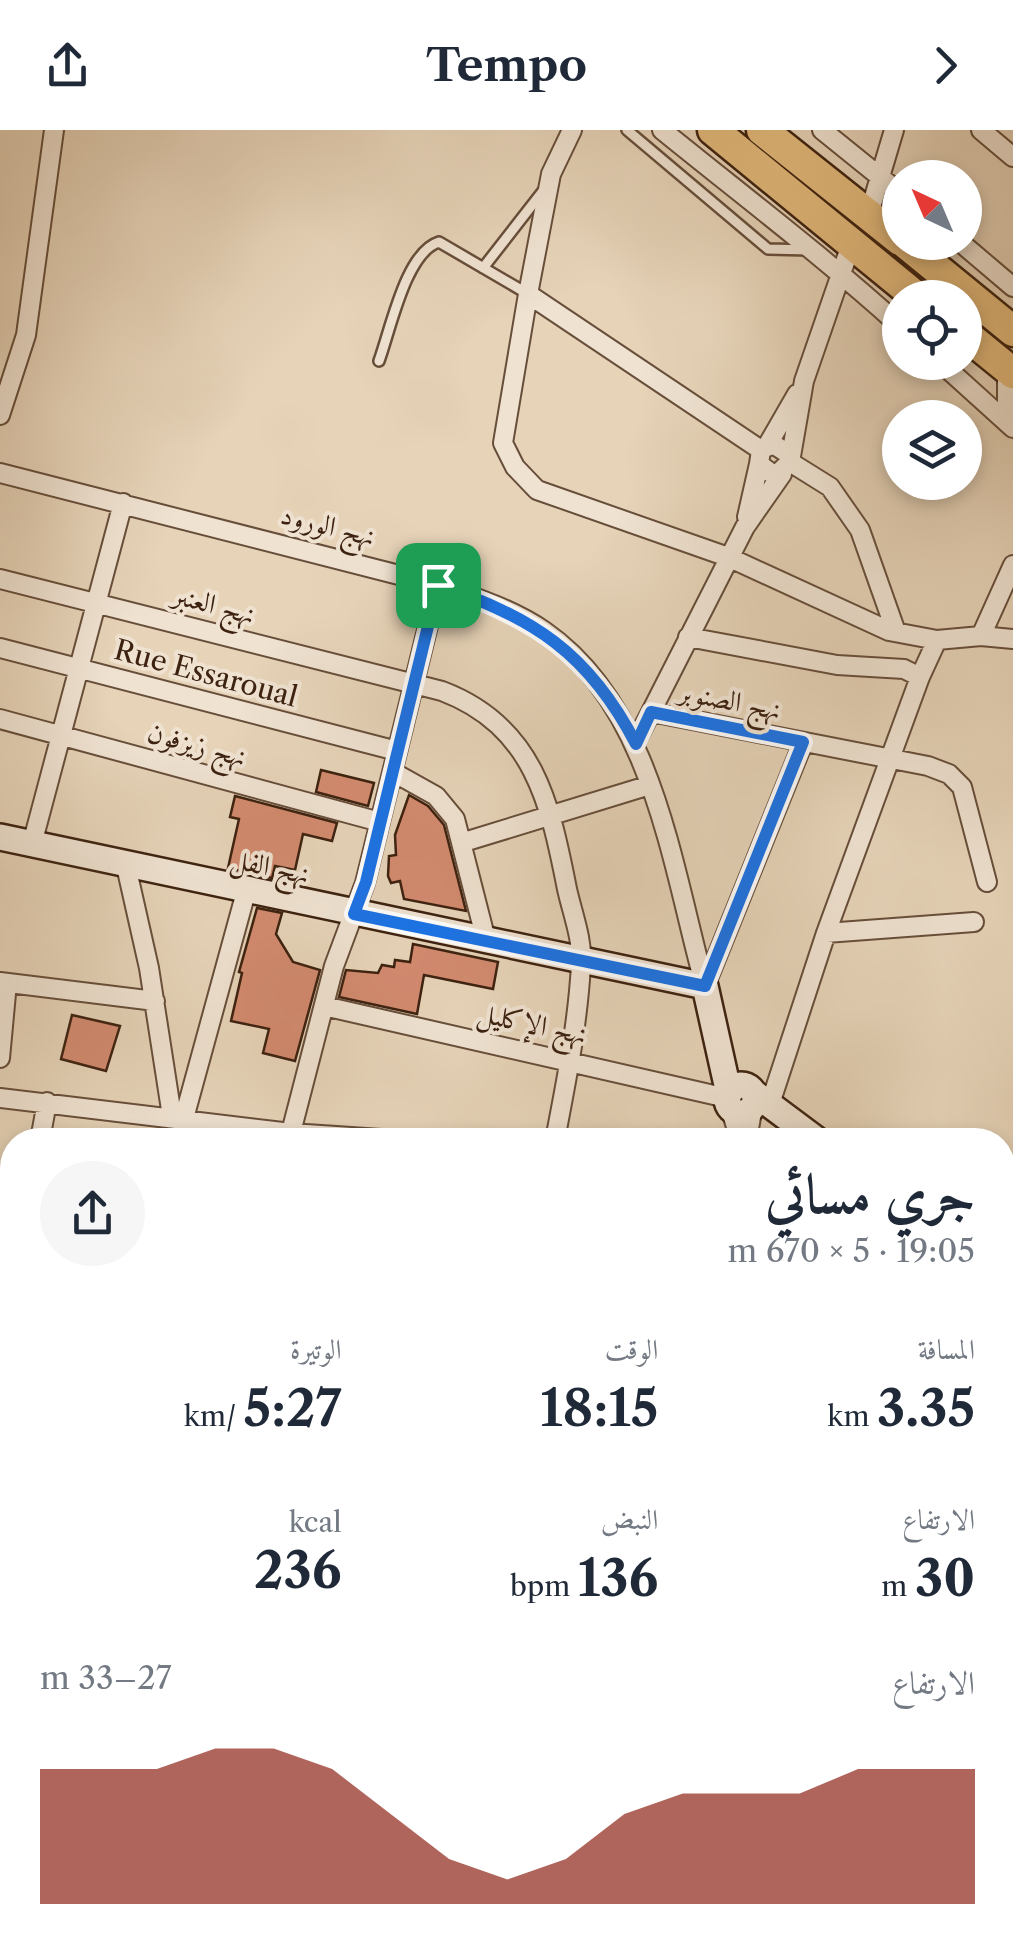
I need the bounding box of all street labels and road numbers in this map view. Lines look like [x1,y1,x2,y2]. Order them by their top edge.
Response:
street label: نهج الورود [275,497,379,561]
street label: نهج العنبر [164,576,259,639]
street label: Rue Essaroual [111,632,301,714]
street label: نهج الصنوبر [671,673,784,734]
street label: نهج زيزفون [142,715,250,781]
street label: نهج الفل [226,841,313,899]
street label: نهج الإكليل [473,995,590,1059]

